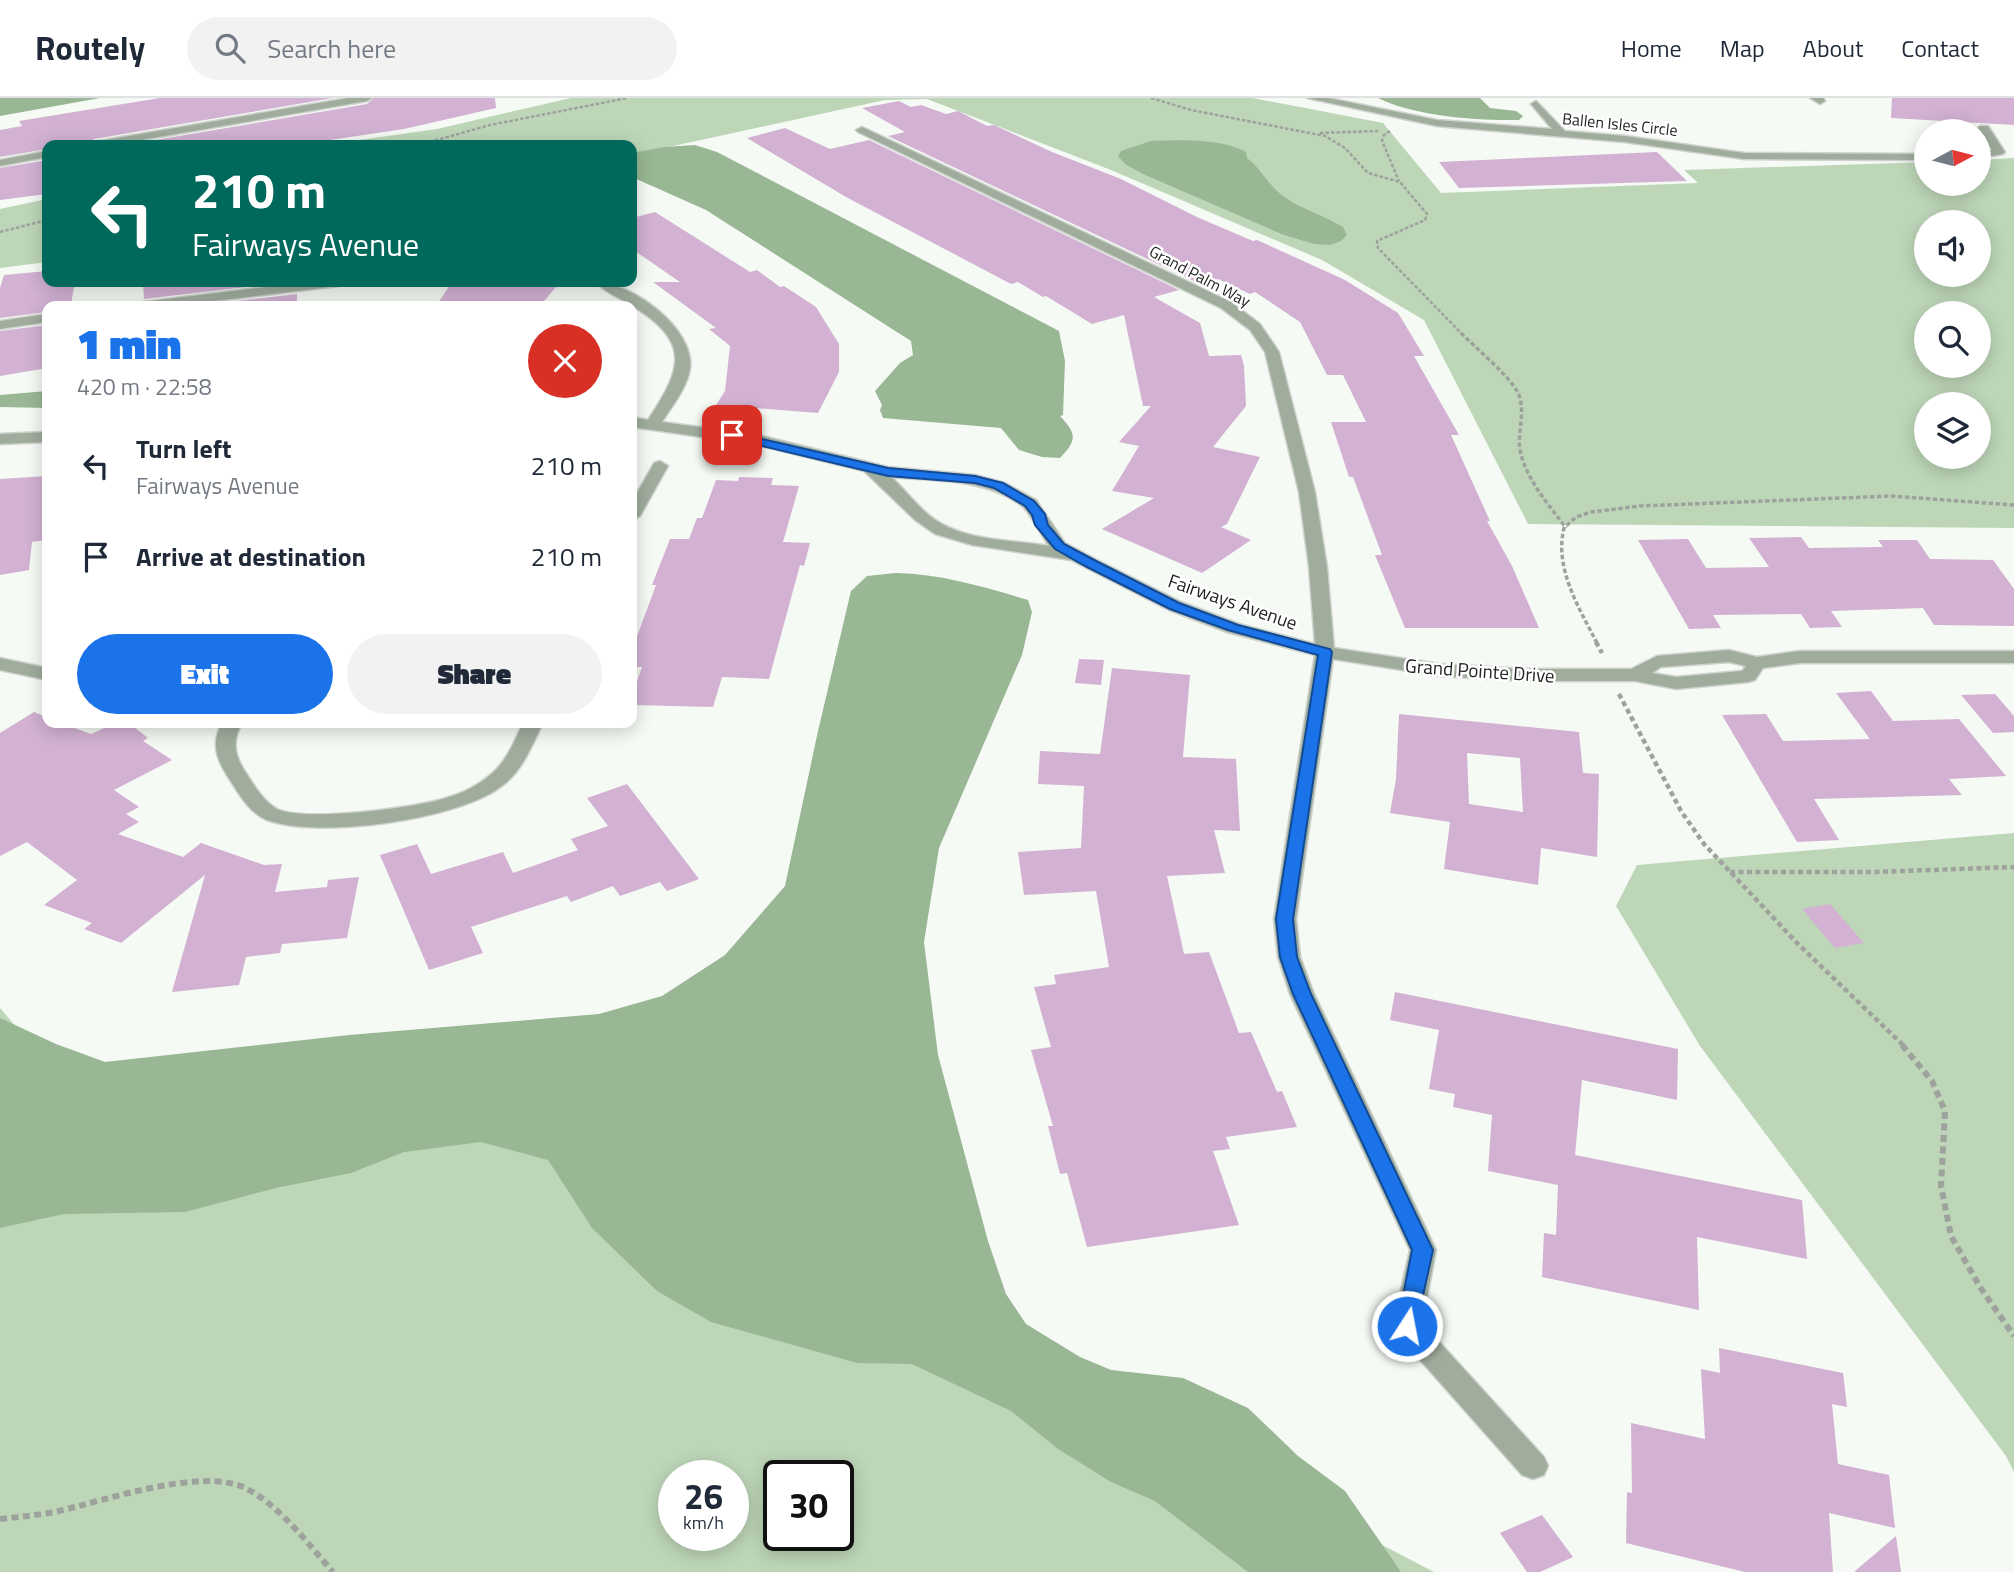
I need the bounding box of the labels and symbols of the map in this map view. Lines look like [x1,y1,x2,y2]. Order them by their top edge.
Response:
street label: Ballen Isles Circle [1561,106,1679,142]
north arrow [1914,119,1992,196]
street label: Grand Palm Way [1145,239,1255,313]
pin [702,405,762,465]
street label: Fairways Avenue [1164,565,1302,637]
street label: Grand Pointe Drive [1404,650,1556,690]
position arrow [1370,1289,1444,1363]
speed limit sign: 30 [763,1460,854,1551]

